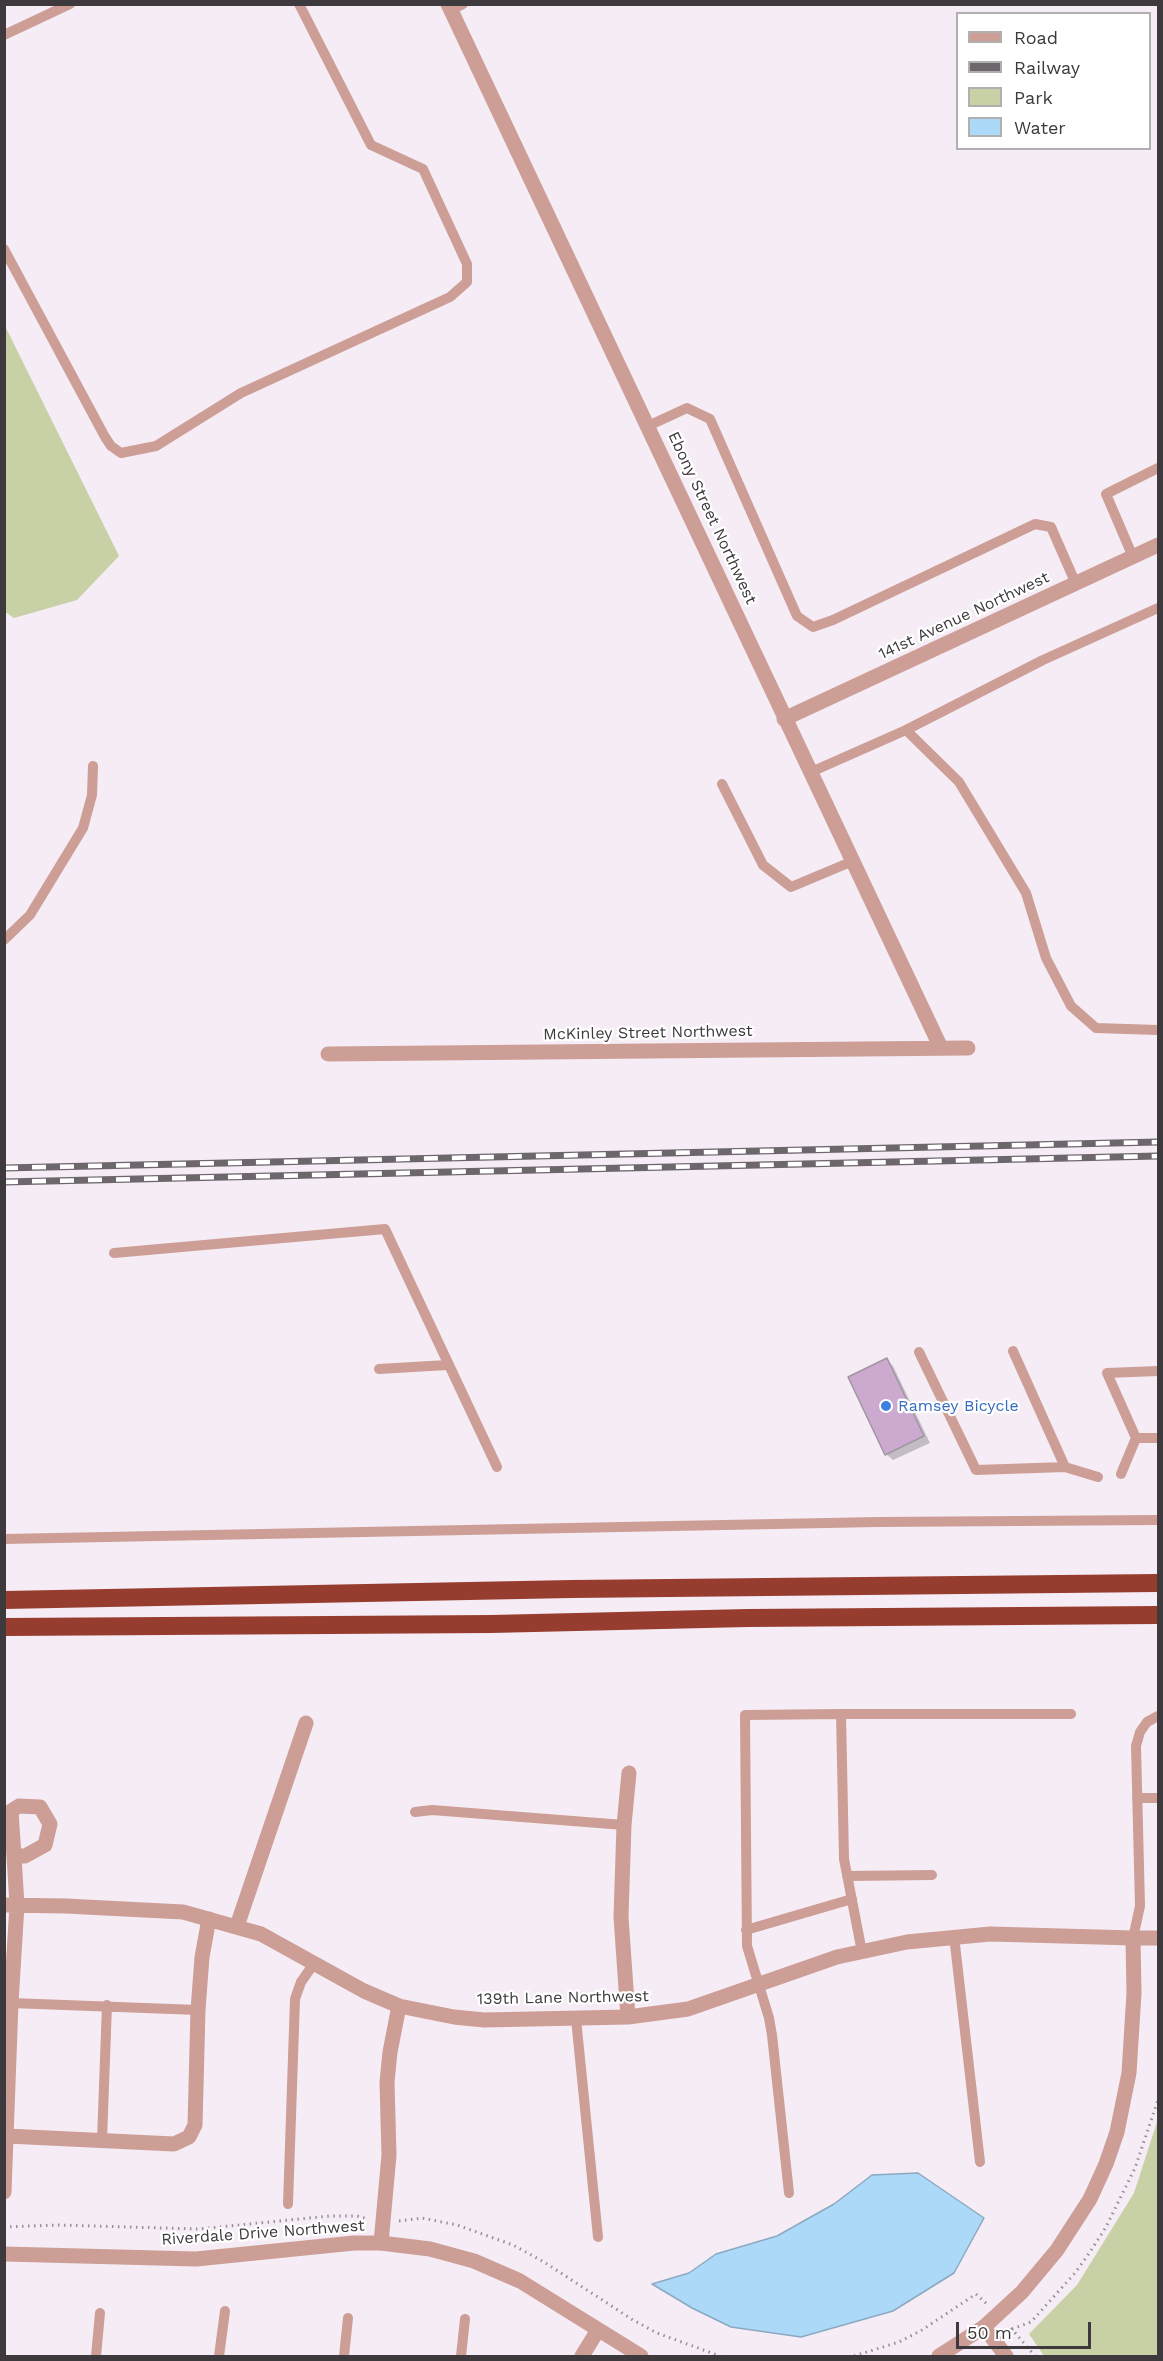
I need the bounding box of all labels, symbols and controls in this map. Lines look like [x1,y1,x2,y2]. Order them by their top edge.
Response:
legend [956,12,1151,150]
text: Road [1014,27,1058,48]
text: Railway [1014,57,1080,78]
text: Park [1014,87,1053,108]
text: Water [1014,117,1066,138]
street label: Ebony Street Northwest [664,429,760,607]
street label: 141st Avenue Northwest [876,568,1052,664]
street label: McKinley Street Northwest [543,1022,753,1044]
place label: Ramsey Bicycle [898,1396,1019,1416]
marker: Ramsey Bicycle [879,1399,893,1413]
street label: 139th Lane Northwest [477,1987,649,2009]
street label: Riverdale Drive Northwest [161,2216,365,2250]
scale bar [959,2310,1094,2348]
text: 50 m [967,2322,1012,2343]

